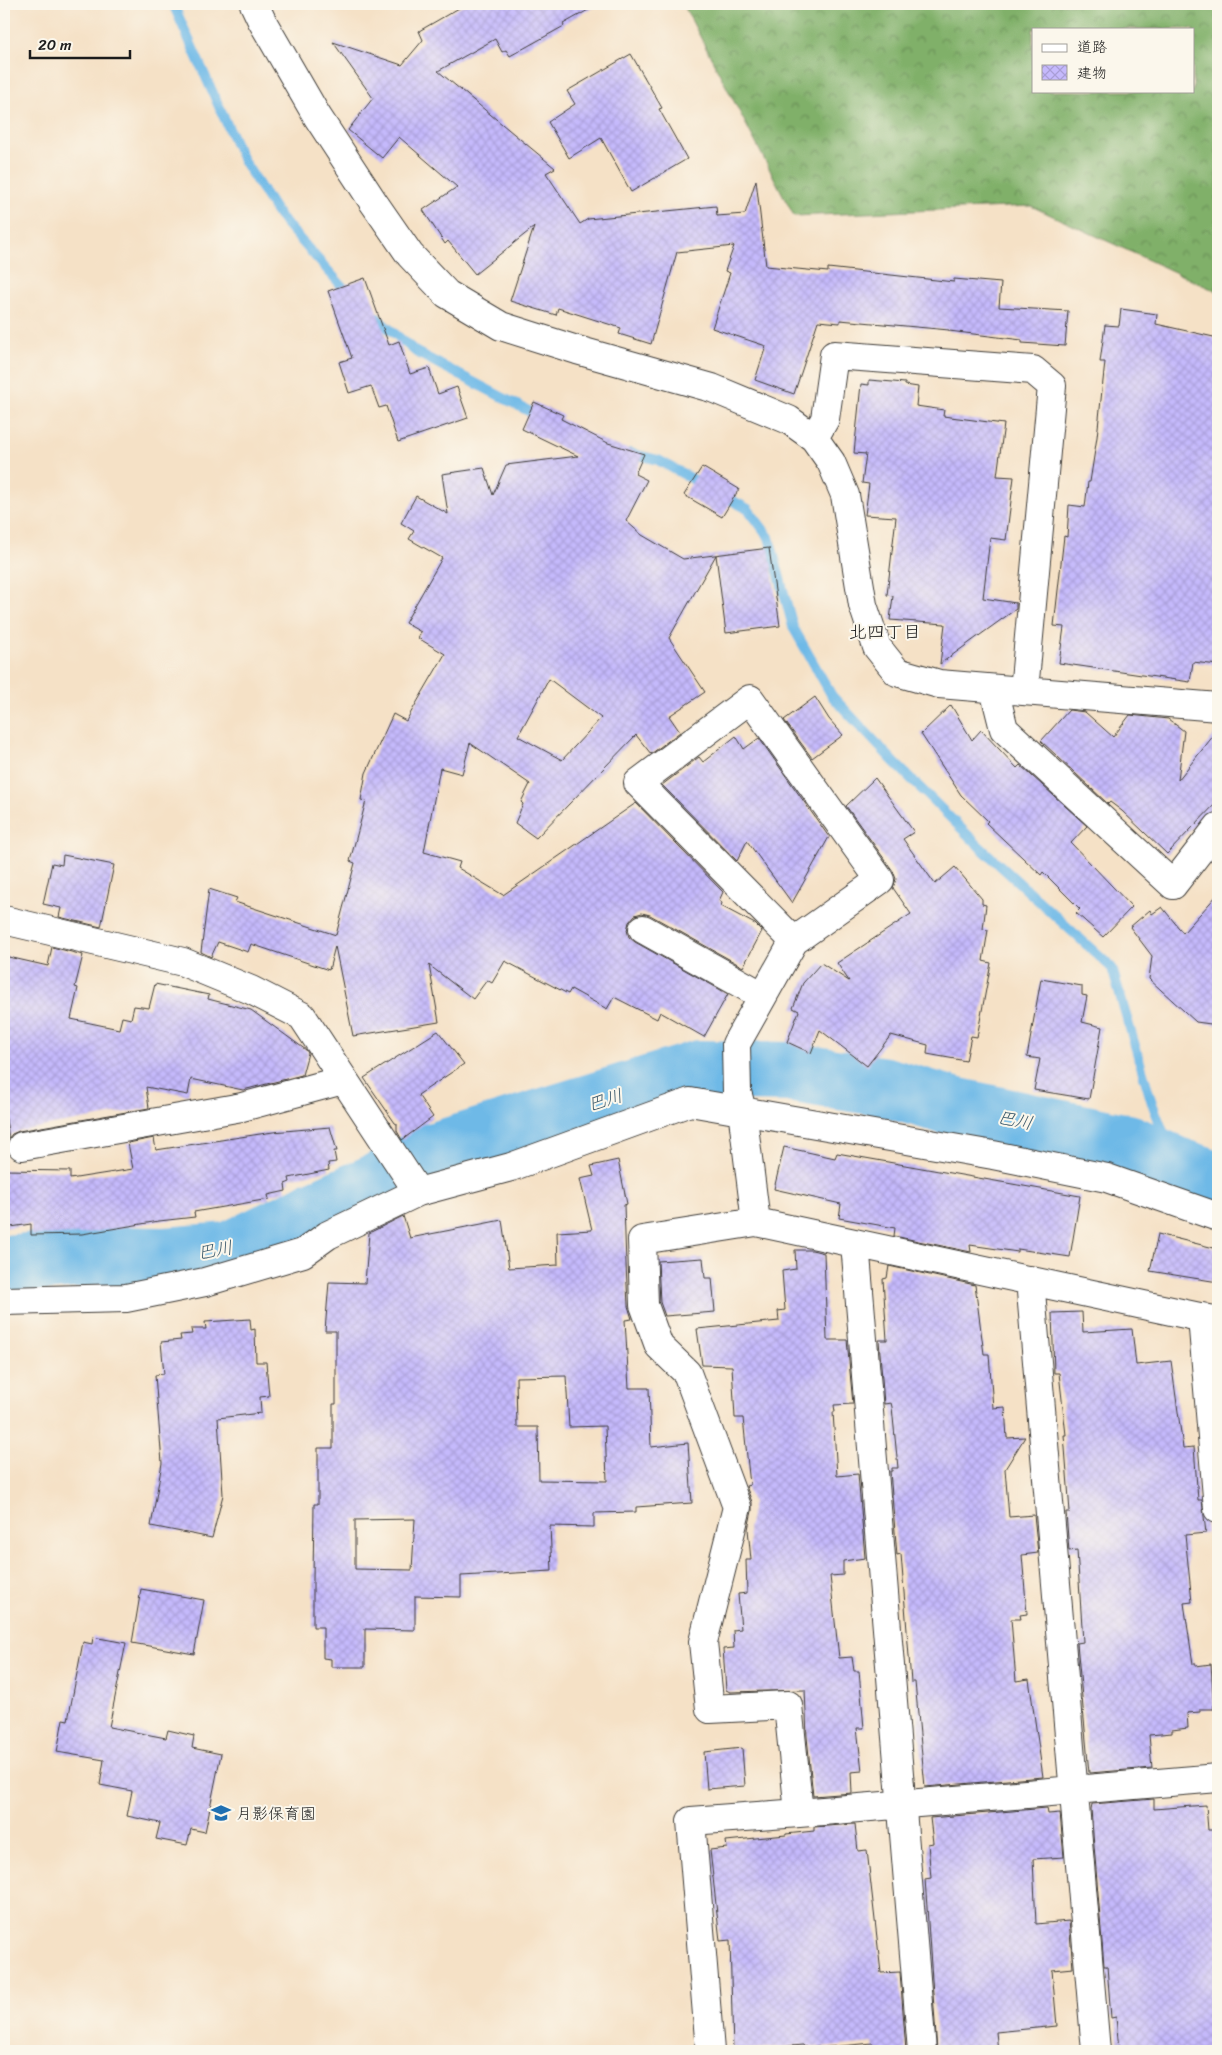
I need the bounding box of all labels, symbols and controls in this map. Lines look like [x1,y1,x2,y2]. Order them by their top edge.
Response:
scale bar [30,28,130,60]
legend [1032,28,1194,92]
text: 20 m [38,32,72,58]
text: 道路 [1077,34,1107,60]
text: 建物 [1077,60,1107,86]
district label: 北四丁目 [849,616,921,648]
water label: 巴川 [583,1079,627,1121]
water label: 巴川 [994,1101,1036,1139]
water label: 巴川 [194,1231,236,1269]
place label: 月影保育園 [236,1799,316,1828]
school or university icon: 月影保育園 [210,1802,232,1824]

